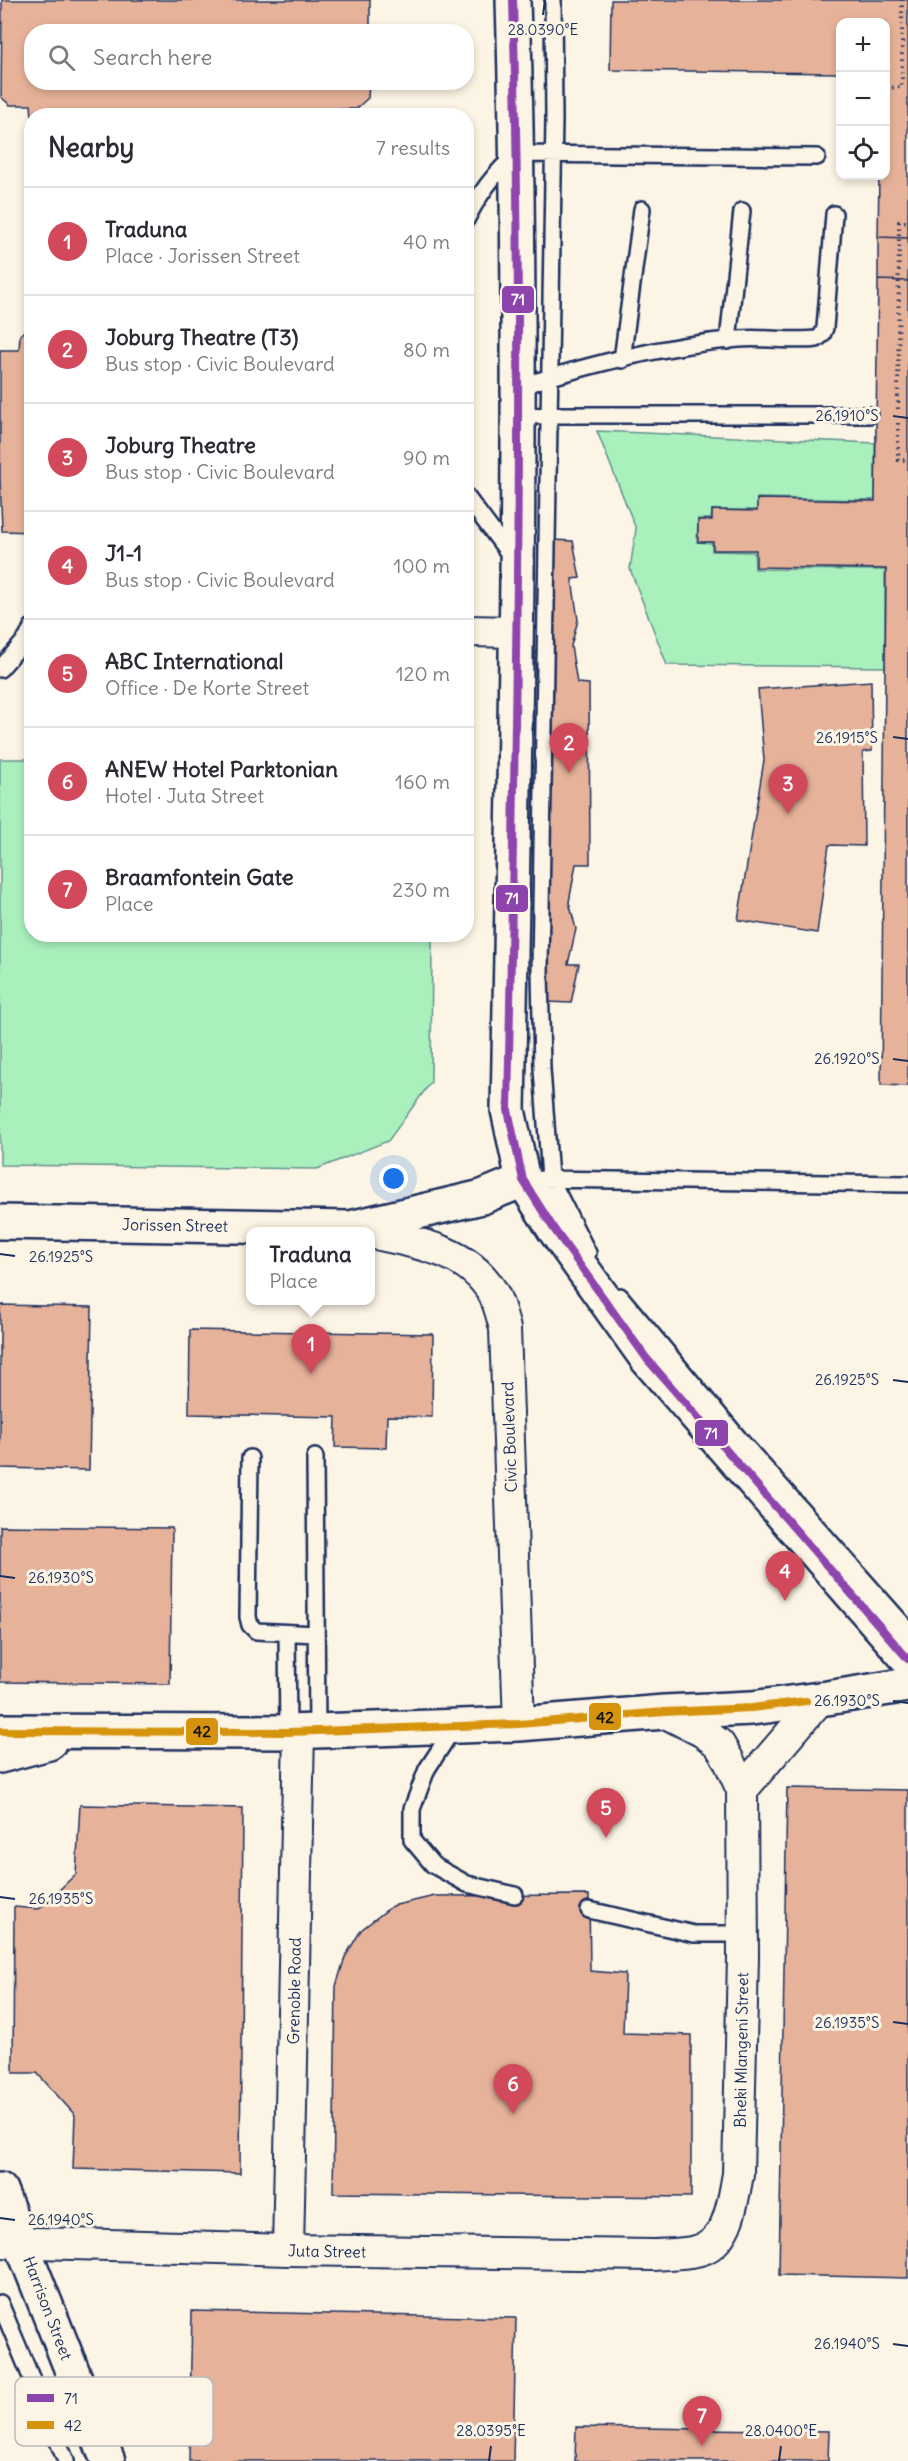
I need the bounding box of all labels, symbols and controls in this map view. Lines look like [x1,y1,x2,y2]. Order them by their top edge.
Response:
map controls [836,18,890,180]
button: + [836,18,890,72]
text: 28.0390°E [508,20,579,39]
search box [24,24,474,90]
icon: search [45,41,78,74]
text: Search here [93,43,212,71]
button: − [836,72,890,126]
button: locate [836,126,890,180]
text: Nearby [48,131,134,164]
text: 7 results [376,135,450,160]
text: Traduna [105,215,187,243]
text: 1 [64,229,71,254]
text: 40 m [403,229,450,254]
text: Place · Jorissen Street [105,243,300,268]
line badge: 71 [501,285,535,314]
text: 71 [511,289,525,309]
text: Joburg Theatre (T3) [105,323,299,351]
text: 2 [62,337,73,362]
text: 80 m [403,337,450,362]
text: Bus stop · Civic Boulevard [105,351,335,376]
text: 26.1910°S [815,406,879,425]
text: Joburg Theatre [105,431,256,459]
text: 3 [62,445,73,470]
text: 90 m [403,445,450,470]
text: Bus stop · Civic Boulevard [105,459,335,484]
text: J1-1 [105,539,142,567]
text: 4 [62,553,73,578]
text: 100 m [393,553,450,578]
text: Bus stop · Civic Boulevard [105,567,335,592]
text: ABC International [105,647,283,675]
text: 5 [62,661,73,686]
text: 120 m [396,661,450,686]
text: Office · De Korte Street [105,675,309,700]
pin: 2 [550,724,588,773]
text: 26.1915°S [816,728,878,747]
text: ANEW Hotel Parktonian [105,755,338,783]
pin: 3 [768,764,808,814]
text: 6 [62,769,73,794]
text: 160 m [395,769,450,794]
text: Hotel · Juta Street [105,783,264,808]
text: Braamfontein Gate [105,863,294,891]
text: 7 [63,877,72,902]
text: 230 m [392,877,450,902]
line badge: 71 [495,884,529,913]
text: 71 [505,888,519,908]
text: Place [105,891,153,916]
text: 26.1920°S [814,1049,880,1068]
your location [379,1164,408,1193]
street label: Jorissen Street [122,1214,229,1236]
popup [246,1227,375,1305]
text: Traduna [269,1240,352,1268]
text: 26.1925°S [29,1247,93,1266]
text: Place [269,1268,318,1293]
pin: 1 [292,1324,330,1374]
text: 26.1925°S [815,1370,879,1389]
street label: Civic Boulevard [497,1381,521,1493]
line badge: 71 [694,1419,729,1447]
text: 71 [704,1423,718,1443]
pin: 4 [766,1552,804,1601]
text: 26.1930°S [28,1568,94,1587]
text: 26.1930°S [814,1691,880,1710]
line badge: 42 [588,1702,622,1731]
text: 42 [596,1707,614,1727]
line badge: 42 [185,1717,219,1746]
text: 42 [193,1721,211,1741]
pin: 5 [586,1788,626,1838]
text: 26.1935°S [29,1889,93,1908]
street label: Grenoble Road [283,1937,305,2045]
street label: Bheki Mlangeni Street [730,1971,752,2128]
text: 26.1935°S [815,2013,879,2032]
pin: 6 [494,2064,532,2114]
text: 26.1940°S [28,2210,94,2229]
street label: Juta Street [288,2240,367,2262]
street label: Harrison Street [19,2253,77,2363]
text: 26.1940°S [814,2334,880,2353]
legend [15,2377,213,2446]
text: 71 [64,2388,78,2408]
pin: 7 [682,2396,722,2446]
text: 42 [64,2415,82,2435]
text: 28.0395°E [456,2421,526,2440]
text: 28.0400°E [745,2421,817,2440]

